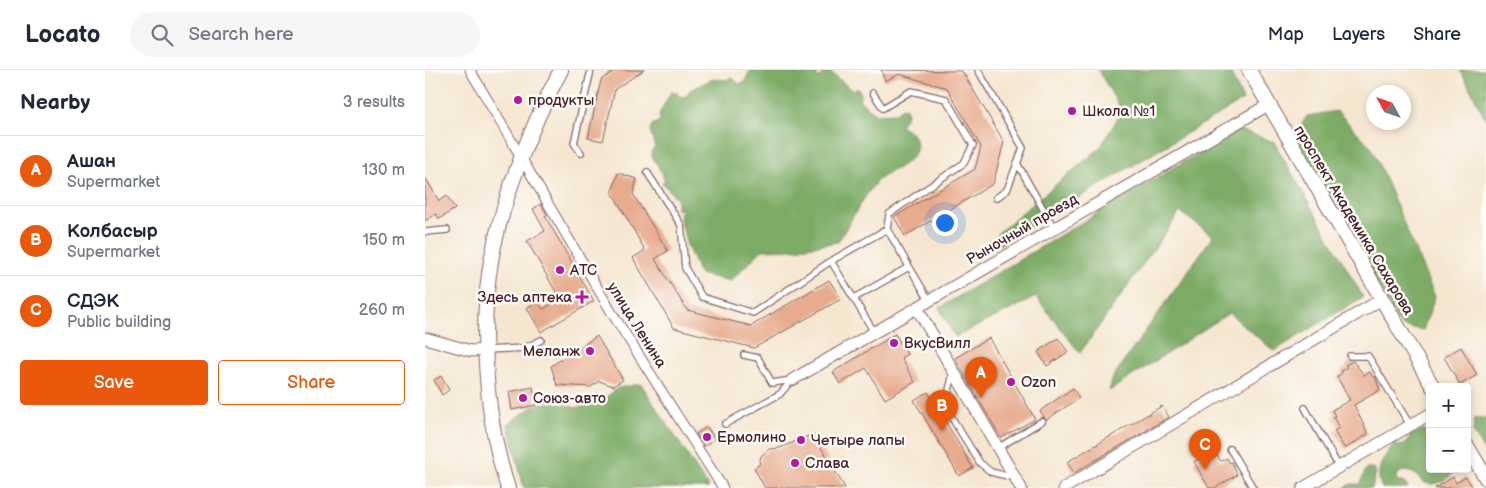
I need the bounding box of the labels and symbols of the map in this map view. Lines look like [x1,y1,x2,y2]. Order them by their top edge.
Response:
north arrow [1366,85,1411,130]
place label: продукты [528,91,594,110]
marker: продукты [512,94,524,106]
place label: Школа №1 [1082,102,1155,121]
marker: Школа №1 [1066,105,1078,117]
street label: проспект Академика Сахарова [1289,122,1418,319]
street label: Рыночный проезд [963,190,1082,269]
your location [932,210,958,236]
place label: АТС [569,261,597,280]
marker: АТС [554,264,566,276]
street label: улица Ленина [603,279,671,372]
place label: Здесь аптека [477,288,572,307]
marker: Здесь аптека [576,291,588,303]
place label: ВкусВилл [904,334,971,353]
marker: ВкусВилл [888,337,900,349]
place label: Меланж [523,342,581,361]
marker: Меланж [584,345,596,357]
pin: A [965,357,997,398]
place label: Ozon [1021,373,1056,392]
marker: Ozon [1005,376,1017,388]
place label: Союз-авто [533,389,606,408]
pin: B [926,390,958,431]
marker: Союз-авто [517,392,529,404]
place label: Ермолино [717,428,786,447]
pin: C [1189,429,1221,470]
marker: Ермолино [701,431,713,443]
place label: Четыре лапы [811,431,905,450]
marker: Четыре лапы [795,434,807,446]
place label: Слава [805,454,849,473]
marker: Слава [789,457,801,469]

